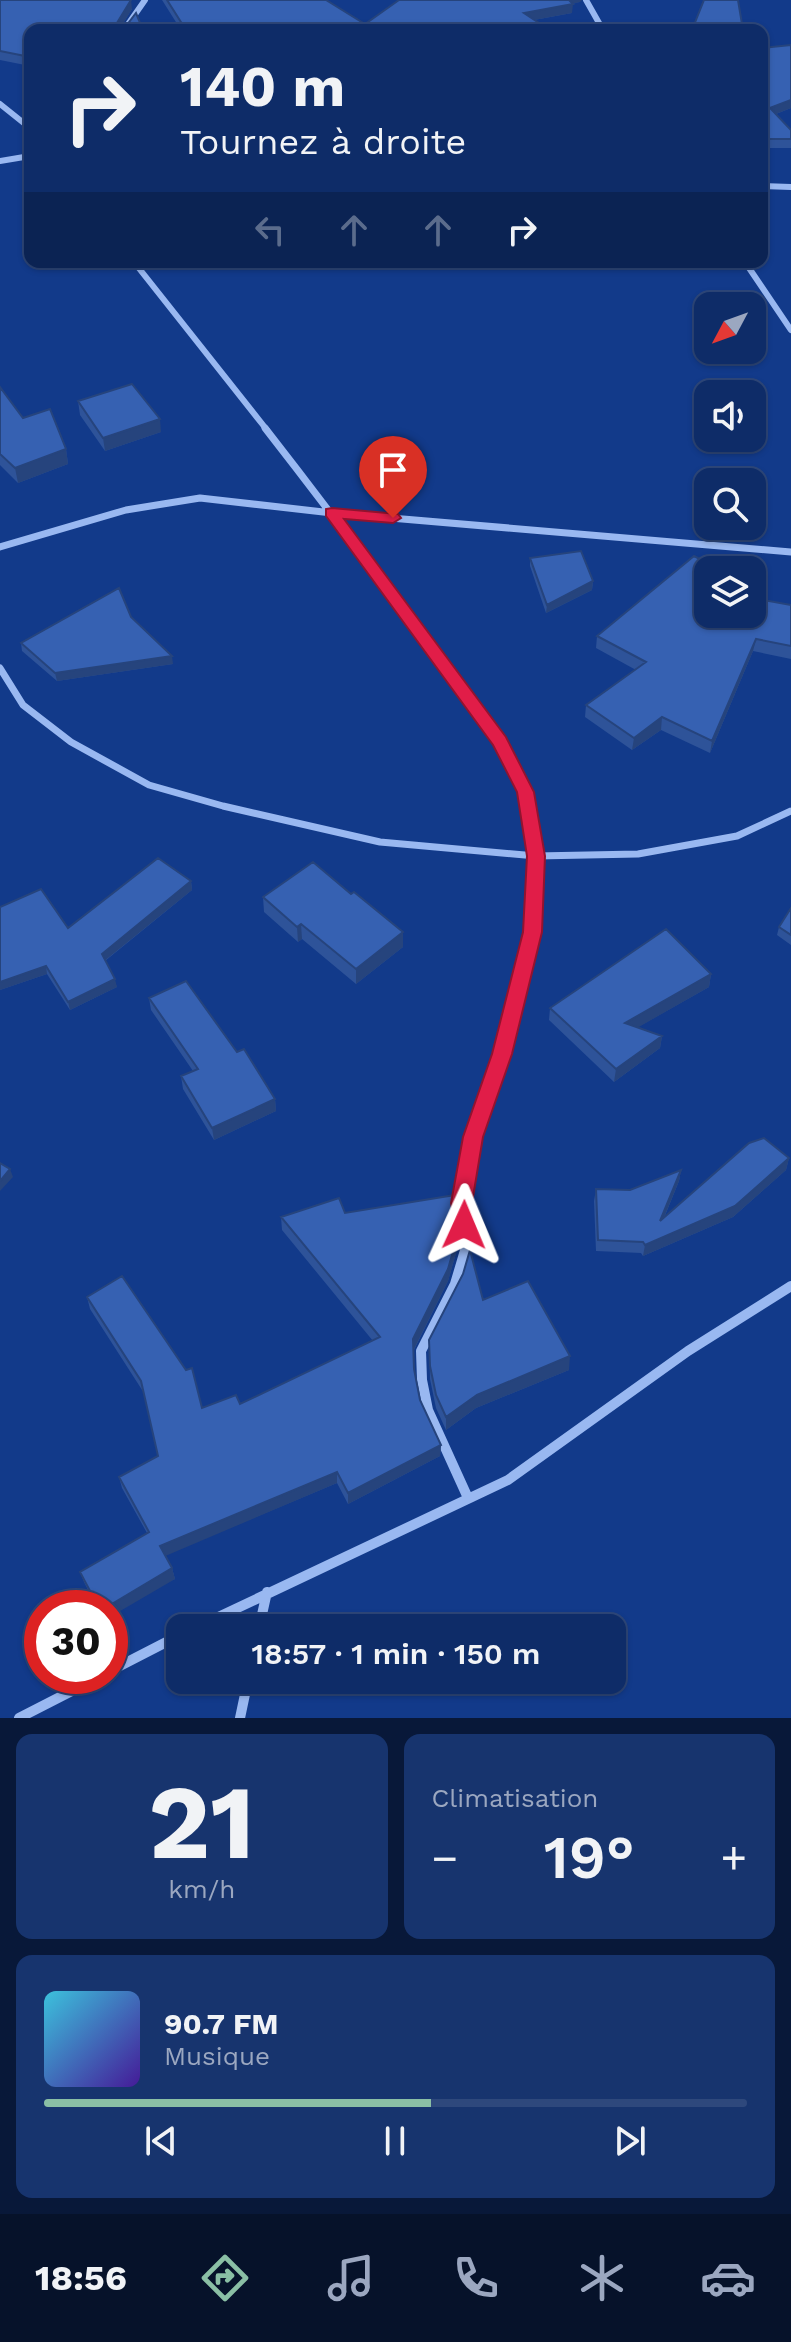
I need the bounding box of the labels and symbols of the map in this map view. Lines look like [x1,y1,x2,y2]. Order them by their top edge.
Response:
north arrow [694,292,766,364]
pin [359,436,427,518]
position arrow [422,1183,506,1267]
speed limit sign: 30 [24,1590,128,1694]

